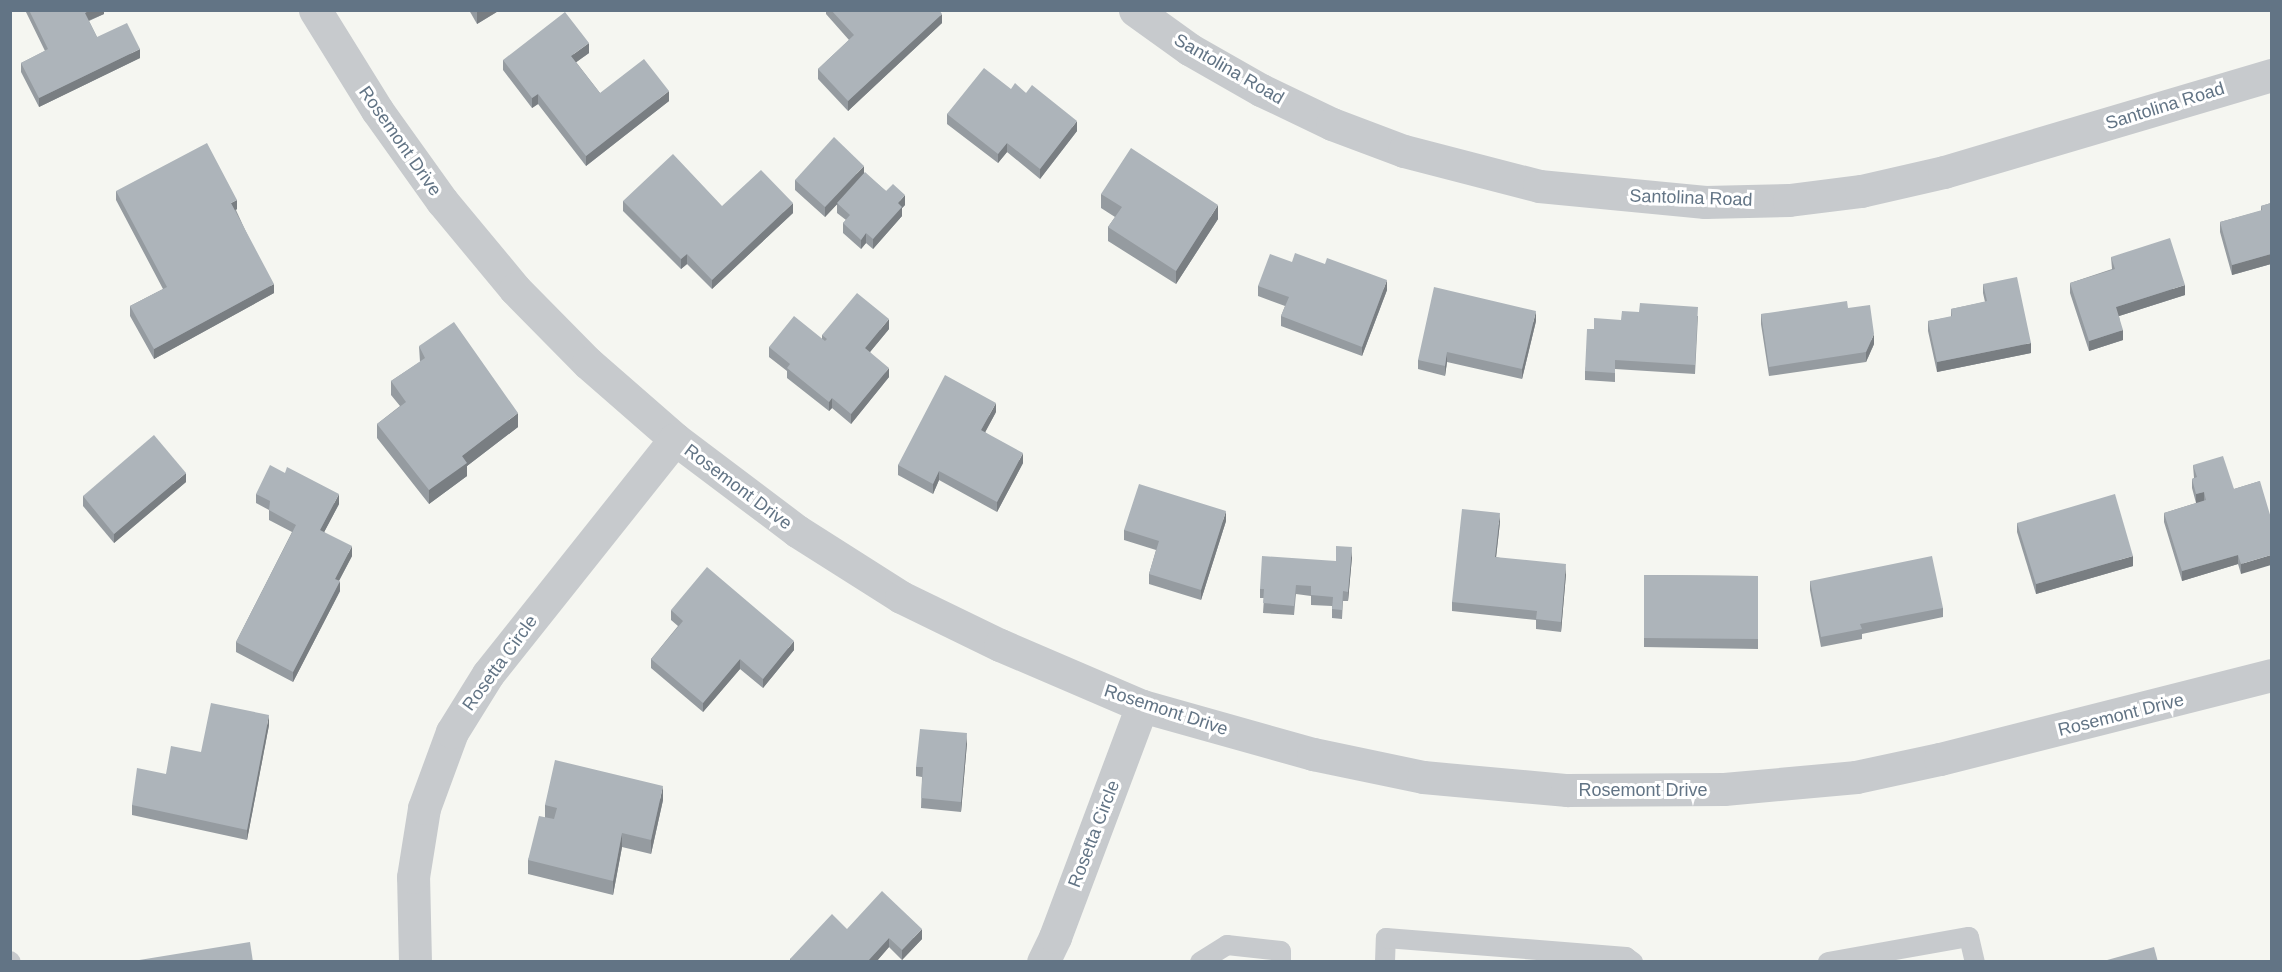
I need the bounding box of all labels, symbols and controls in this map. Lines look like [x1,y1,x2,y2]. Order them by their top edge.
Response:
street label: Santolina Road [1170,29,1288,109]
street label: Santolina Road [2103,78,2227,134]
street label: Rosemont Drive [354,82,446,200]
street label: Santolina Road [1629,185,1753,211]
street label: Rosemont Drive [680,440,796,534]
street label: Rosetta Circle [458,611,542,715]
street label: Rosemont Drive [1101,680,1231,740]
street label: Rosemont Drive [2056,689,2186,741]
street label: Rosetta Circle [1064,777,1124,891]
street label: Rosemont Drive [1578,779,1708,801]

